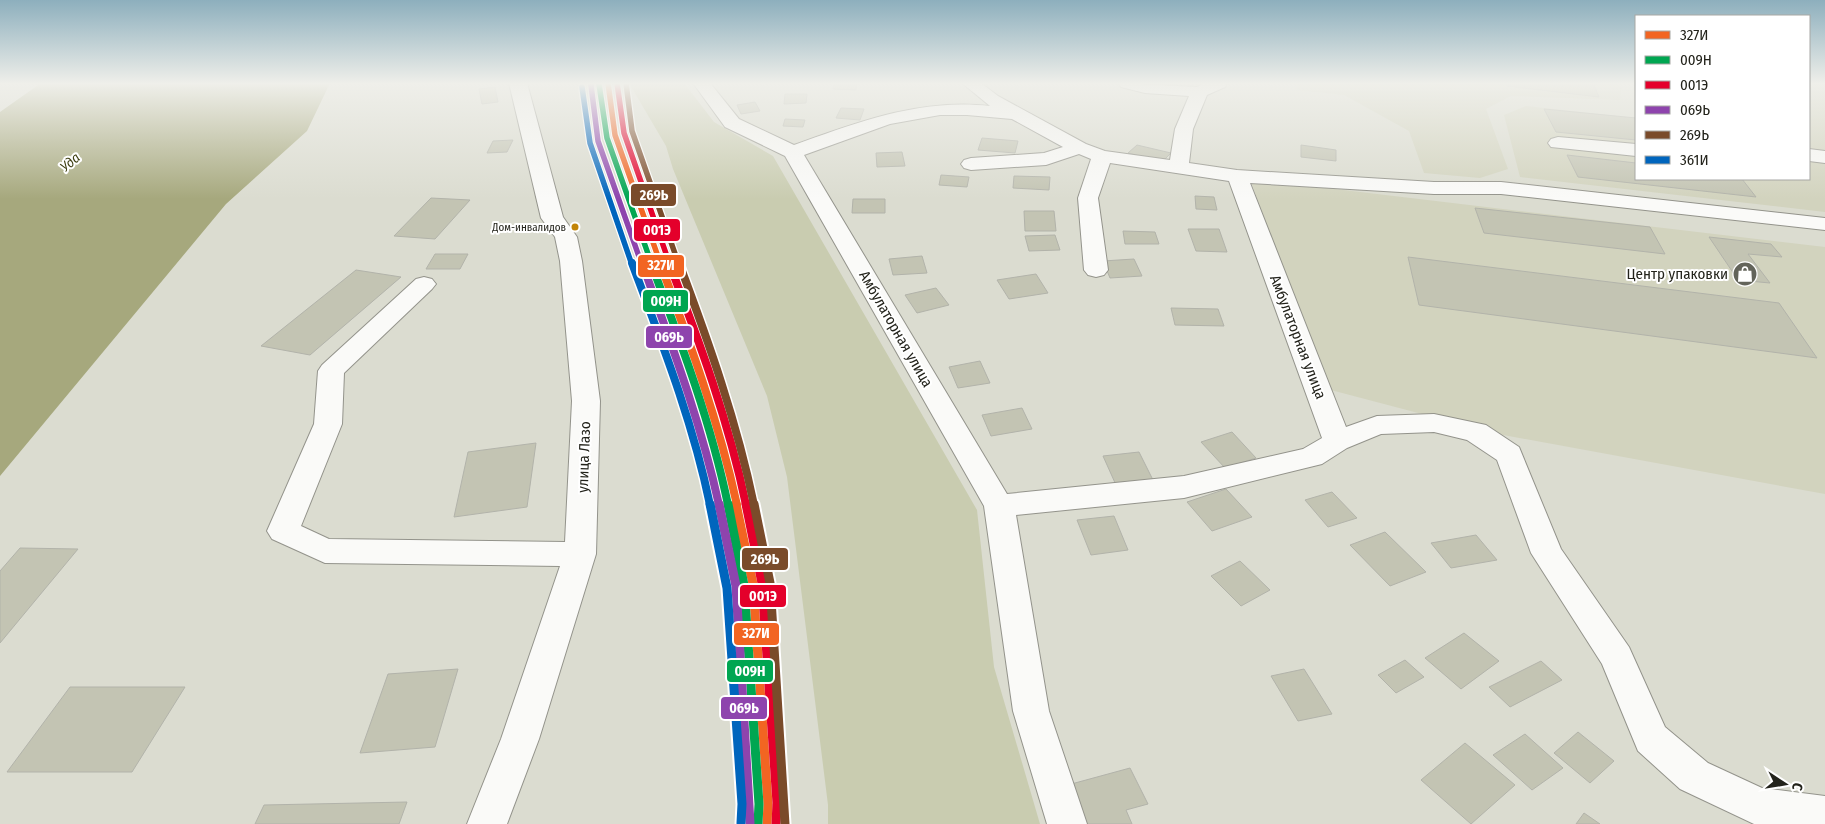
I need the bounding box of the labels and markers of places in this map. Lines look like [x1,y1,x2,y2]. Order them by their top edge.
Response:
place label: Дом-инвалидов [491,221,566,234]
marker: Дом-инвалидов [570,222,580,232]
shop icon: Центр упаковки [1732,261,1758,287]
place label: Центр упаковки [1627,265,1728,283]

